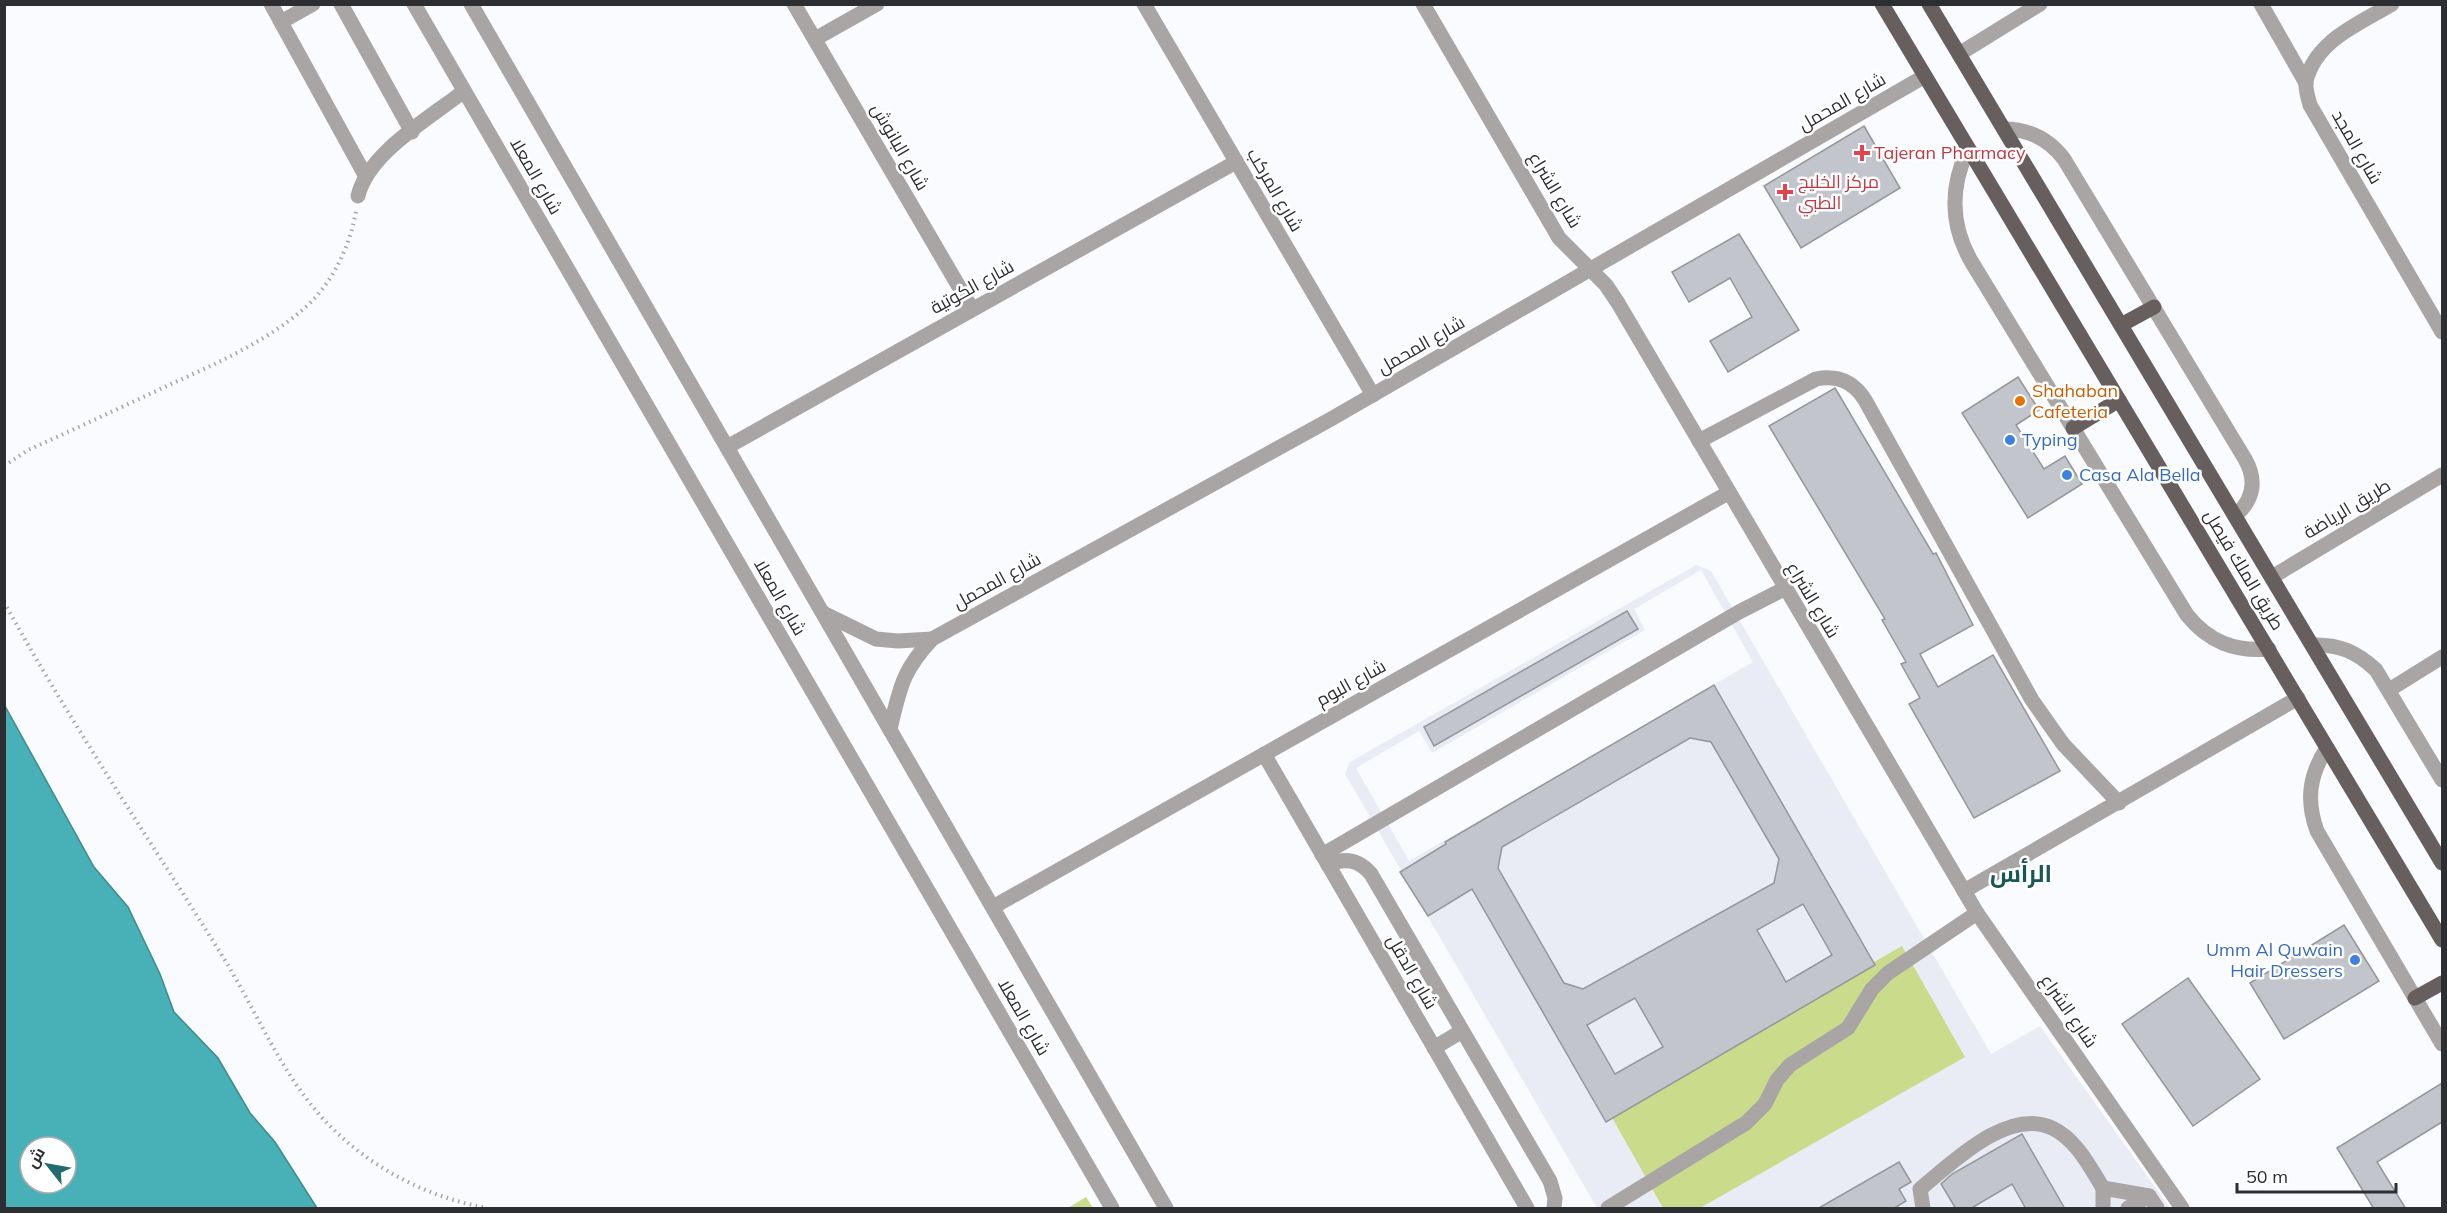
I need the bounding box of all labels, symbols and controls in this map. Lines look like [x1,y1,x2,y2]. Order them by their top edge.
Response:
street label: شارع المحمل [1794,67,1890,137]
street label: شارع البانوش [865,99,935,195]
street label: شارع المجد [2326,105,2388,189]
street label: شارع المعلا [504,133,568,219]
place label: Tajeran Pharmacy [1874,141,2026,164]
street label: شارع المركب [1241,144,1309,236]
marker: Tajeran Pharmacy [1855,146,1869,160]
street label: شارع الشراع [1523,148,1587,232]
place label: مركز الخليج الطبي [1798,170,1879,217]
marker: مركز الخليج الطبي [1776,183,1794,201]
street label: شارع الكوتية [926,254,1018,320]
street label: شارع المحمل [1373,310,1469,380]
place label: Shahaban Cafeteria [2032,379,2118,423]
marker: Shahaban Cafeteria [2013,394,2027,408]
place label: Typing [2022,428,2078,451]
marker: Typing [2003,433,2017,447]
place label: Casa Ala Bella [2079,463,2201,486]
marker: Casa Ala Bella [2060,468,2074,482]
street label: طريق الرياضة [2299,474,2395,544]
street label: طريق الملك فيصل [2198,505,2290,635]
street label: شارع المحمل [949,547,1045,615]
street label: شارع المعلا [748,554,812,640]
street label: شارع الشراع [1781,558,1845,642]
street label: شارع البوم [1312,654,1390,712]
district label: الرأس [1990,858,2052,888]
street label: شارع الدقل [1381,930,1443,1014]
place label: Umm Al Quwain Hair Dressers [2206,938,2343,982]
marker: Umm Al Quwain Hair Dressers [2348,953,2362,967]
street label: شارع الشراع [2035,969,2103,1053]
street label: شارع المعلا [992,974,1056,1060]
north arrow [18,1135,78,1195]
text: ش [21,1143,49,1171]
scale bar [2237,1156,2396,1194]
text: 50 m [2246,1165,2288,1188]

